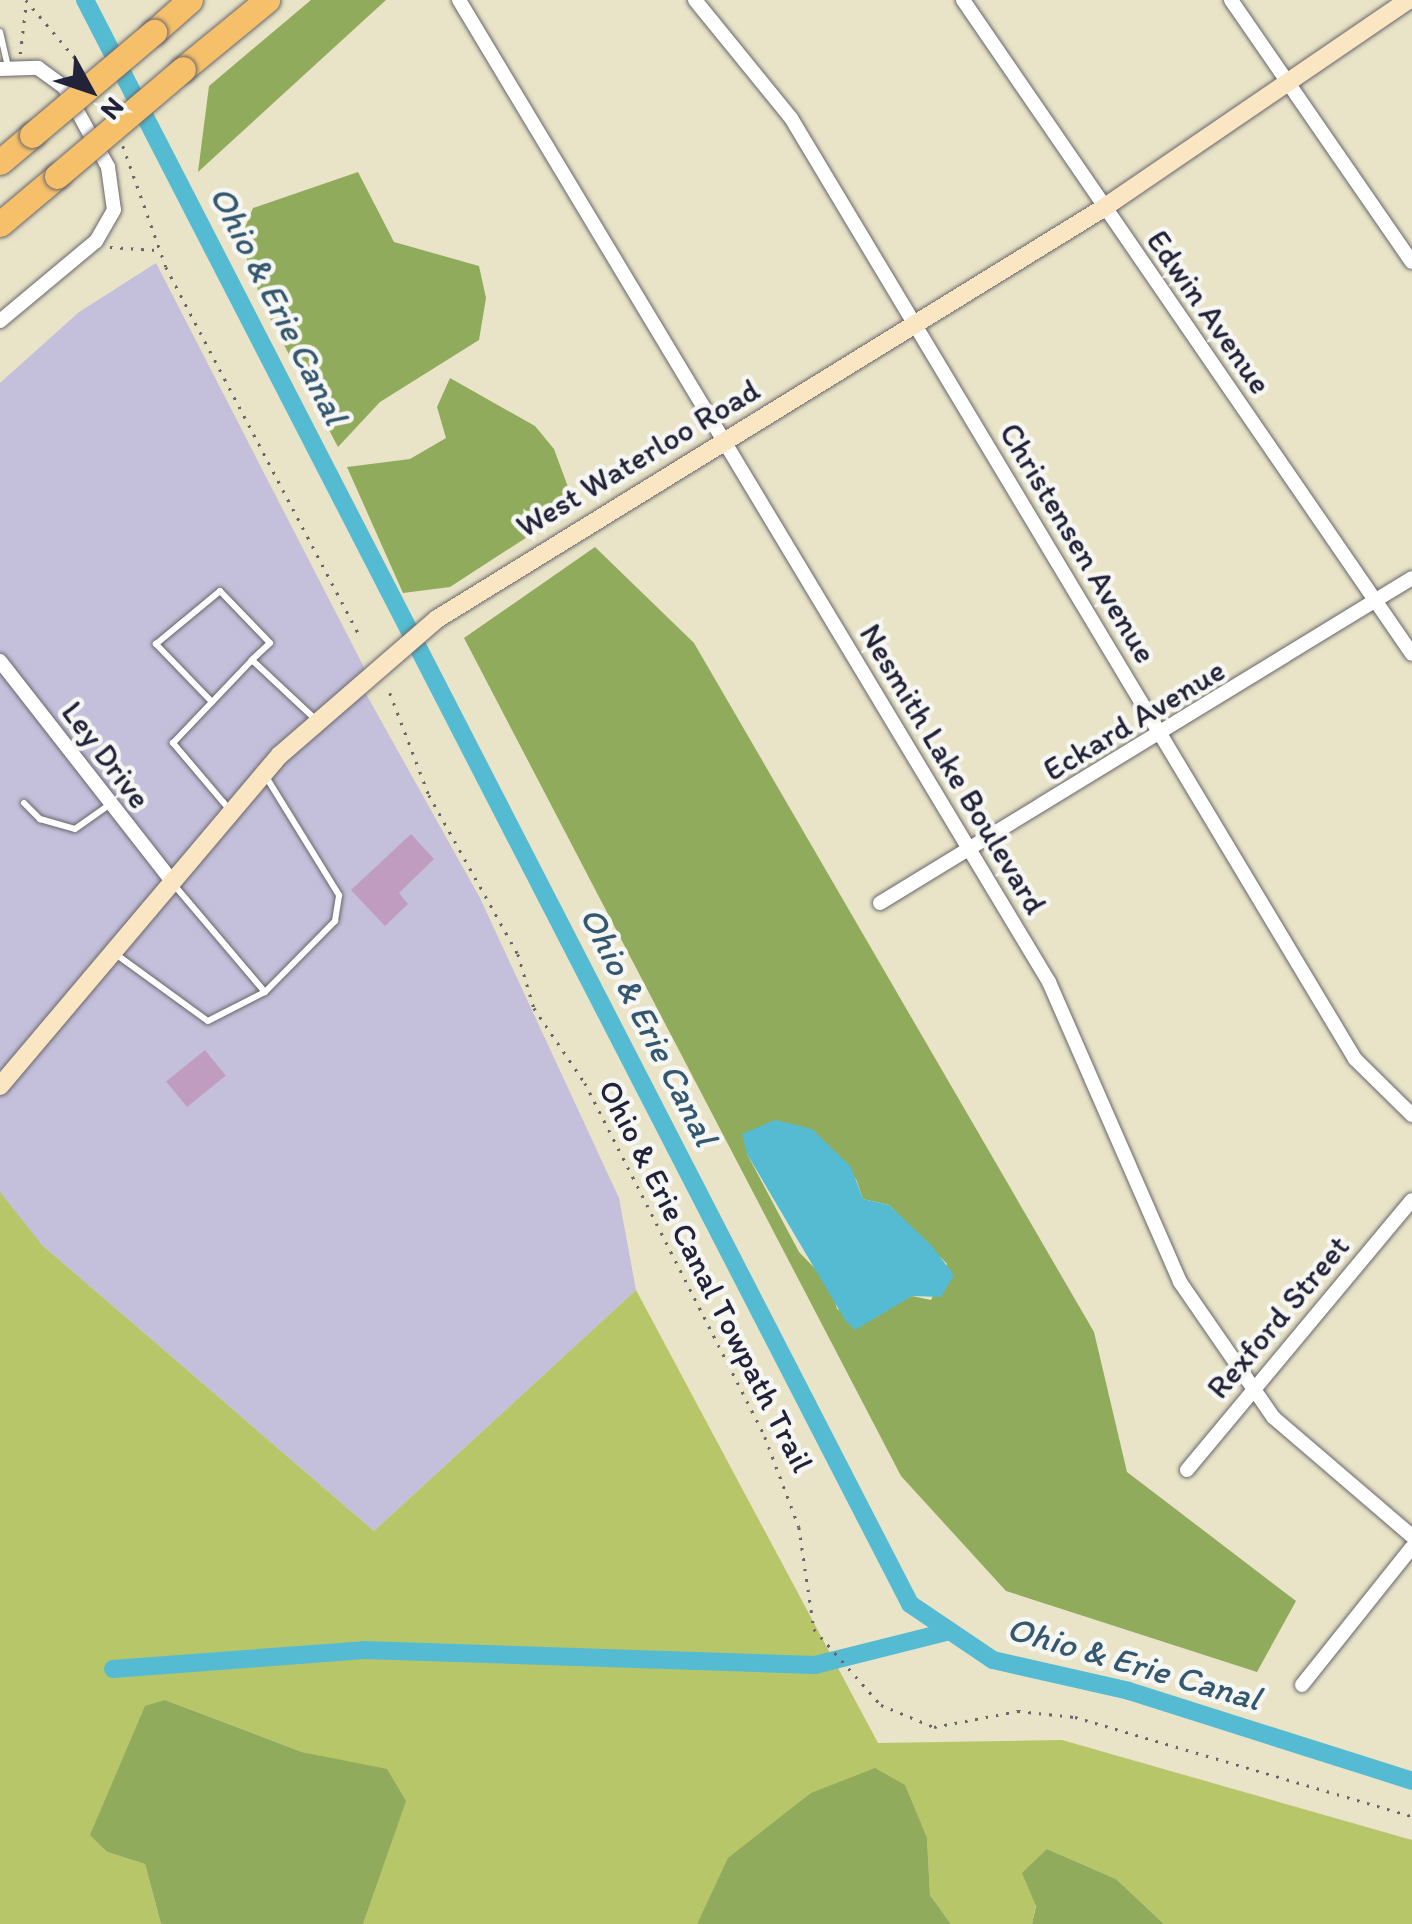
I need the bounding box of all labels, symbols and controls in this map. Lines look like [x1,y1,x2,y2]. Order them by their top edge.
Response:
north arrow [40,40,140,140]
text: N [94,91,132,127]
water label: Ohio & Erie Canal [200,178,358,432]
street label: Edwin Avenue [1139,223,1279,401]
street label: West Waterloo Road [510,371,766,545]
street label: Christensen Avenue [992,417,1164,669]
street label: Nesmith Lake Boulevard [850,616,1056,922]
street label: Eckard Avenue [1037,651,1231,789]
street label: Ley Drive [53,693,159,817]
water label: Ohio & Erie Canal [570,899,728,1153]
street label: Ohio & Erie Canal Towpath Trail [591,1075,821,1477]
street label: Rexford Street [1199,1228,1357,1406]
water label: Ohio & Erie Canal [1002,1607,1266,1719]

